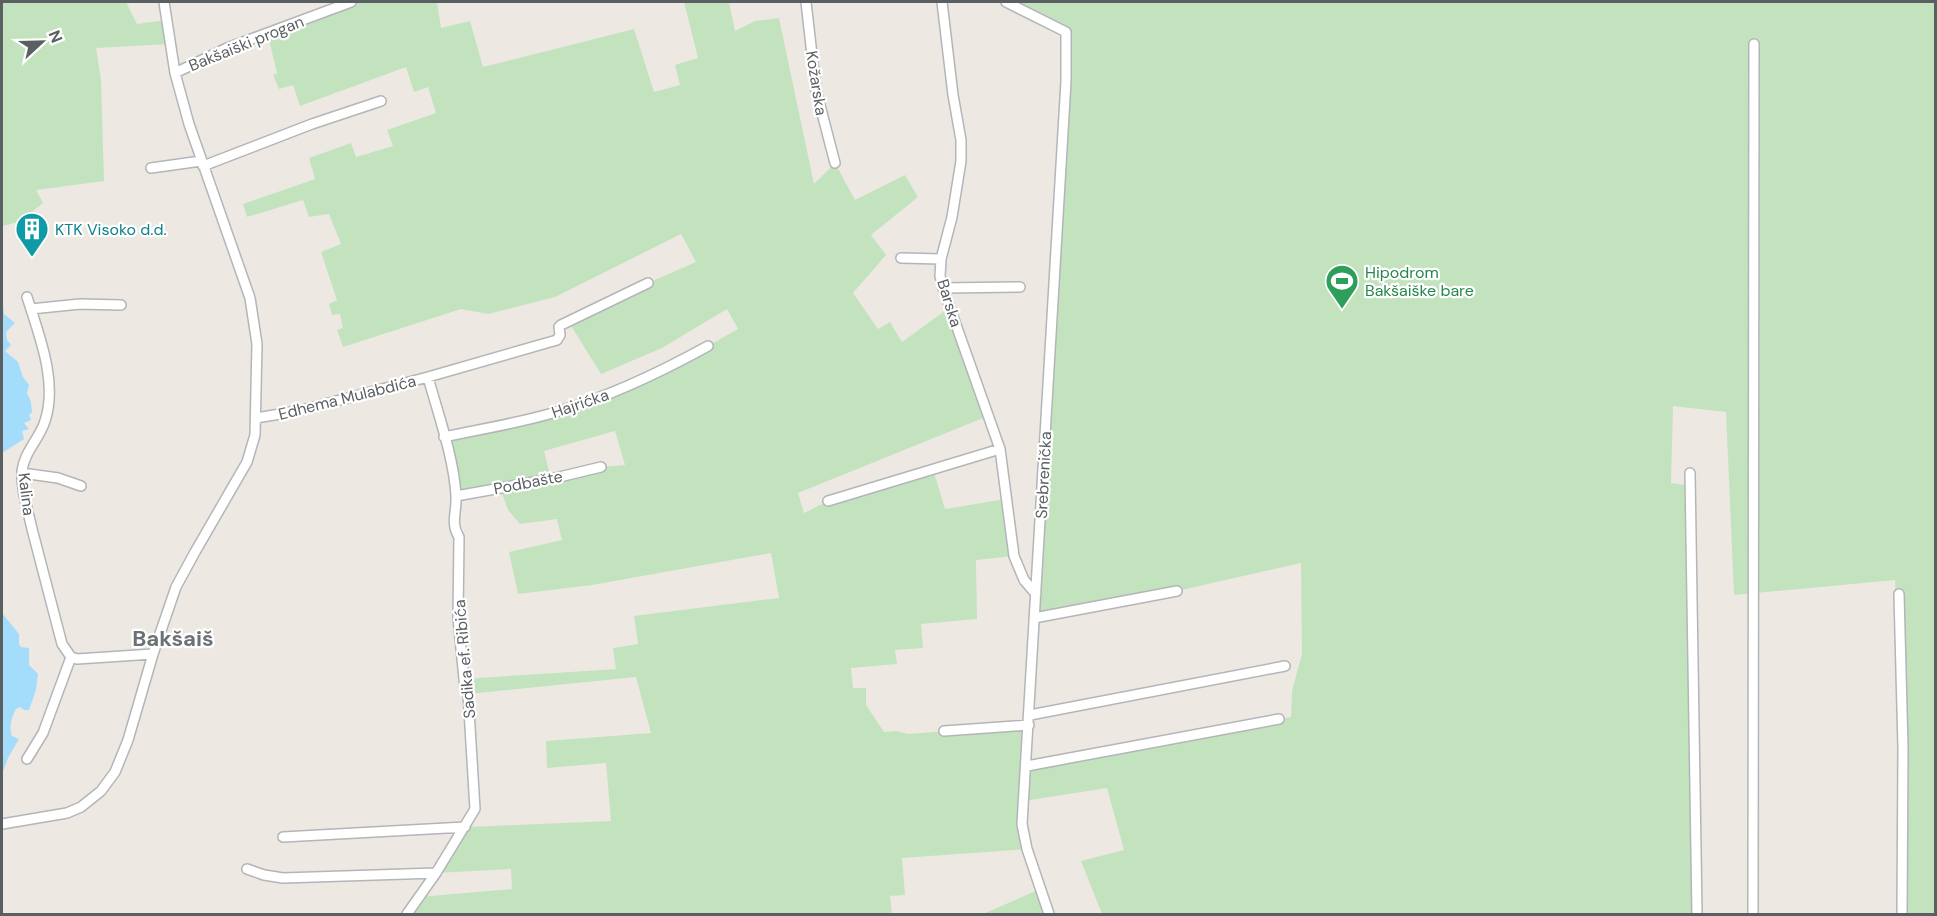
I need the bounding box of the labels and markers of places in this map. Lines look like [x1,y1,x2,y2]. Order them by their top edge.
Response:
building icon: KTK Visoko d.d. [14,211,50,258]
place label: KTK Visoko d.d. [55,219,167,240]
place label: Hipodrom Bakšaiške bare [1365,262,1474,301]
sports icon: Hipodrom Bakšaiške bare [1324,263,1360,310]

